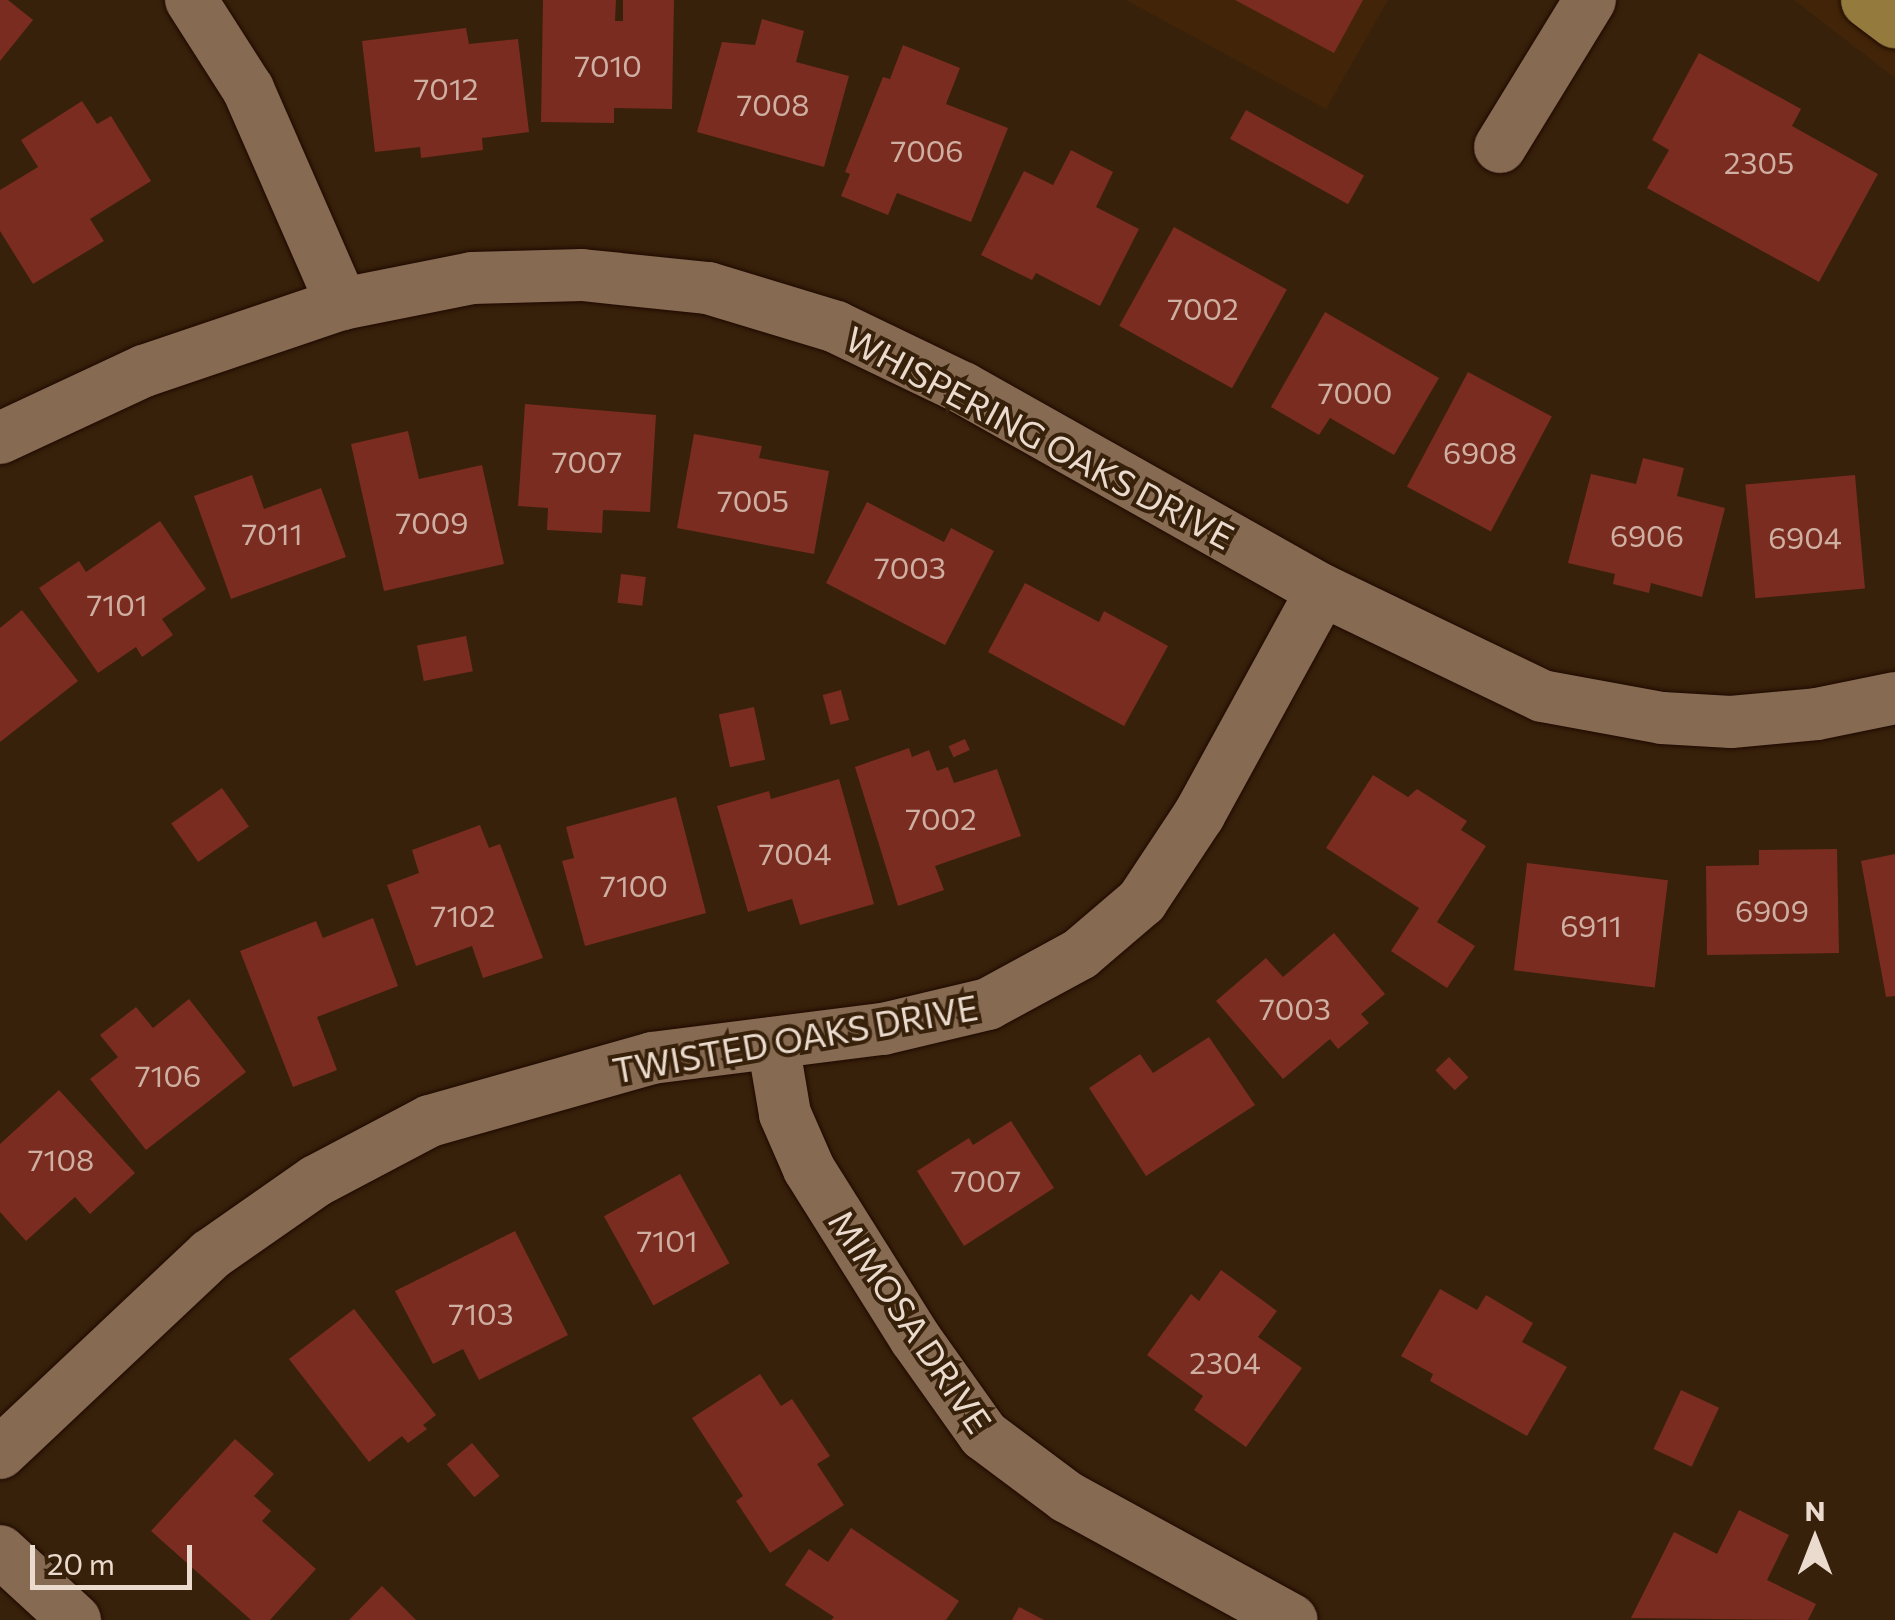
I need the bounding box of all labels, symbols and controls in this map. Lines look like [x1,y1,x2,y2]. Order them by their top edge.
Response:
house number: 7010 [574,47,642,83]
house number: 7012 [414,70,478,106]
house number: 7008 [736,86,810,122]
house number: 7006 [890,132,964,168]
house number: 2305 [1724,144,1794,180]
house number: 7002 [1167,290,1239,326]
street label: WHISPERING OAKS DRIVE [839,317,1241,557]
house number: 7000 [1318,374,1392,410]
house number: 6908 [1443,434,1517,470]
house number: 7007 [552,443,622,479]
house number: 7005 [717,482,789,518]
house number: 7009 [395,504,469,540]
house number: 7011 [242,515,302,551]
house number: 6906 [1610,517,1684,553]
house number: 6904 [1768,519,1842,555]
house number: 7003 [874,549,946,585]
house number: 7101 [86,586,148,622]
house number: 7002 [905,800,977,836]
house number: 7004 [759,835,831,871]
house number: 7100 [600,867,668,903]
house number: 6909 [1735,892,1809,928]
house number: 7102 [431,897,495,933]
house number: 6911 [1560,907,1622,943]
street label: TWISTED OAKS DRIVE [609,985,981,1091]
house number: 7003 [1259,990,1331,1026]
house number: 7106 [135,1057,201,1093]
house number: 7108 [28,1141,94,1177]
house number: 7007 [951,1162,1021,1198]
street label: MIMOSA DRIVE [821,1202,1001,1440]
house number: 7101 [636,1222,698,1258]
house number: 7103 [448,1295,514,1331]
house number: 2304 [1189,1344,1261,1380]
north arrow [1765,1490,1865,1590]
text: N [1805,1493,1826,1527]
scale bar [35,1525,198,1587]
text: 20 m [47,1544,115,1581]

